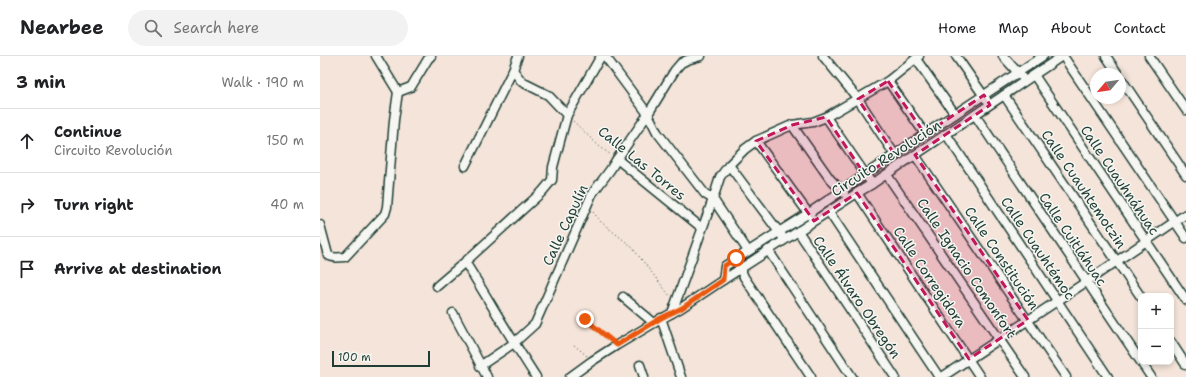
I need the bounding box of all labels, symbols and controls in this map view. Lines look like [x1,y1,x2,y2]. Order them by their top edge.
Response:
search box [128,10,408,46]
text: Nearbee [20,15,104,40]
icon: search [142,17,164,39]
text: Search here [174,18,259,38]
text: Home [938,19,977,37]
text: Map [999,19,1029,37]
text: About [1051,19,1092,37]
text: Contact [1114,19,1166,37]
north arrow [1090,68,1126,104]
text: 3 min [16,71,66,93]
text: Walk · 190 m [222,74,304,91]
street label: Circuito Revolución [828,116,945,200]
text: Continue [54,122,122,142]
street label: Calle Las Torres [594,122,690,204]
street label: Calle Cuauhnáhuac [1077,122,1163,238]
street label: Calle Cuauhtemotzin [1038,126,1131,252]
icon: ahead [16,130,38,152]
text: 150 m [266,132,304,149]
text: Circuito Revolución [54,142,172,159]
street label: Calle Capulín [538,181,592,269]
street label: Calle Cuitláhuac [1035,189,1111,289]
street label: Calle Cuauhtémoc [997,193,1079,303]
icon: right [16,194,38,216]
street label: Calle Ignacio Comonfort [913,194,1021,342]
text: Turn right [54,195,134,215]
text: 40 m [270,196,304,213]
street label: Calle Constitución [961,203,1043,313]
street label: Calle Corregidora [890,223,971,331]
street label: Calle Álvaro Obregón [809,232,905,362]
route start [727,249,745,267]
icon: arrive [16,258,38,280]
text: Arrive at destination [54,259,222,279]
map controls [1138,293,1174,365]
button: + [1138,293,1174,329]
route end [576,310,594,328]
button: − [1138,329,1174,365]
scale bar [332,349,430,368]
text: 100 m [338,350,371,365]

